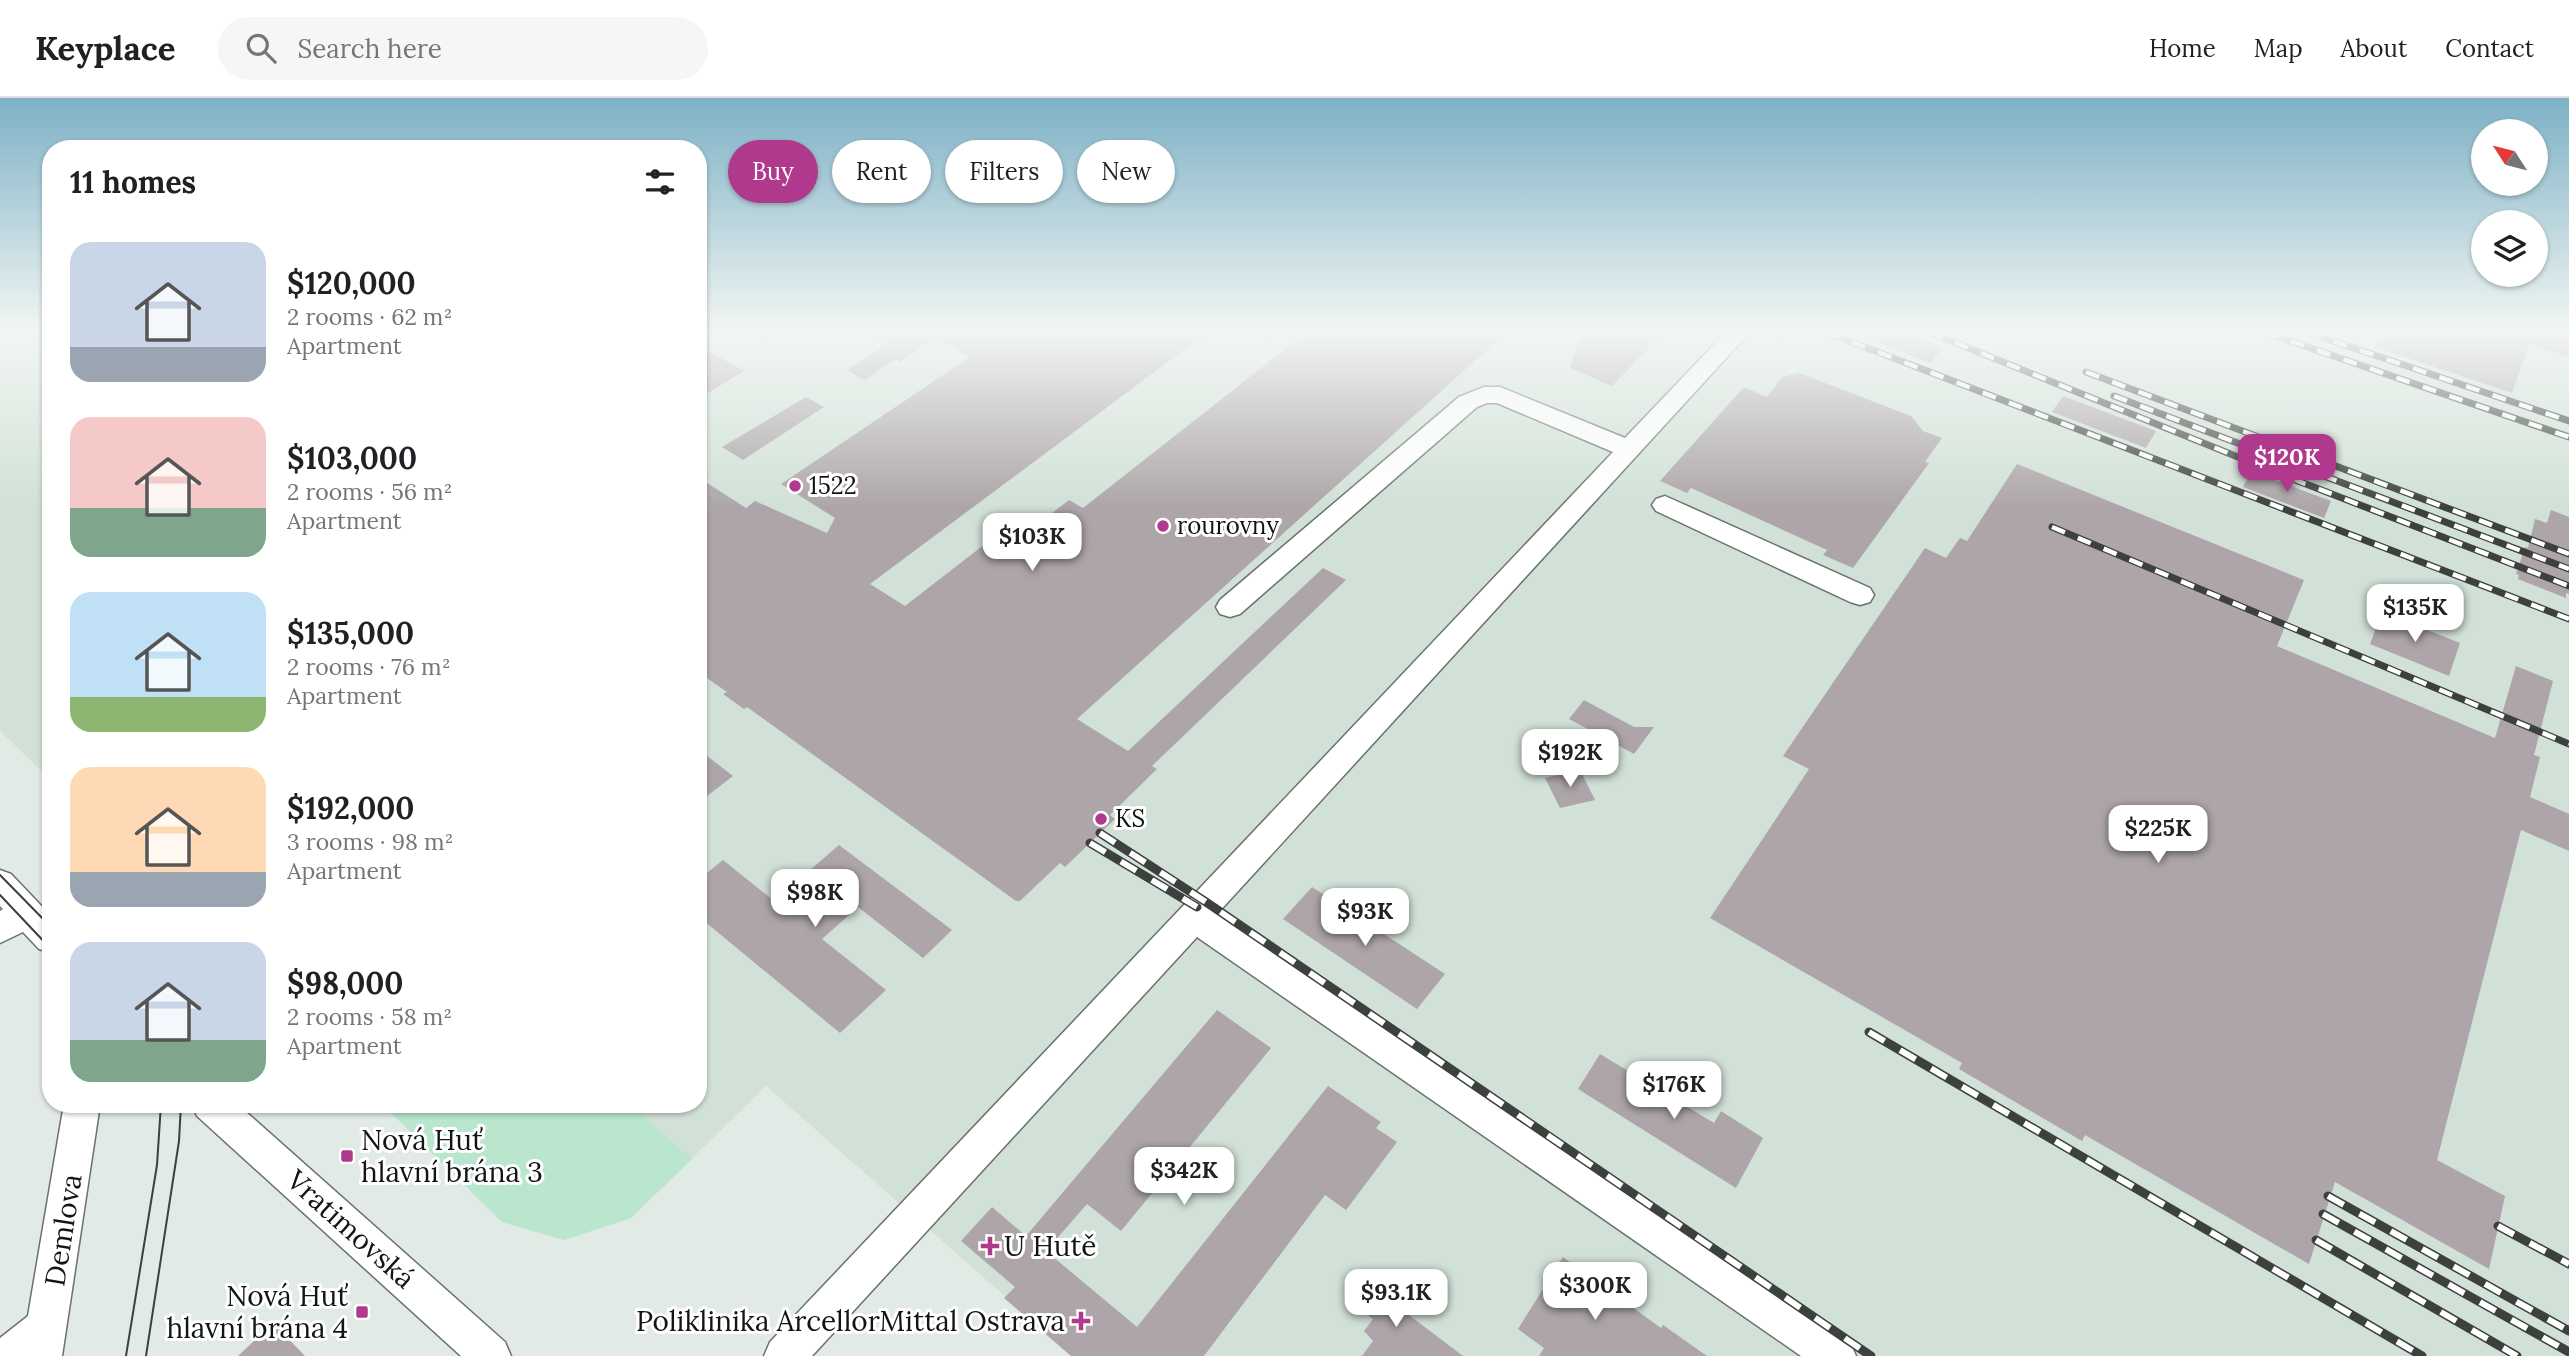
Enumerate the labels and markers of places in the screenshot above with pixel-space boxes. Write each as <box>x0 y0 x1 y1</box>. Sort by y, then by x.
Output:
pin: $120K <box>2238 434 2336 494</box>
place label: 1522 <box>809 470 857 501</box>
marker: 1522 <box>787 478 803 494</box>
place label: rourovny <box>1177 510 1279 541</box>
pin: $103K <box>983 514 1081 573</box>
marker: rourovny <box>1155 518 1171 534</box>
pin: $135K <box>2366 584 2464 644</box>
pin: $192K <box>1521 730 1619 789</box>
place label: KS <box>1115 803 1145 834</box>
pin: $225K <box>2109 806 2207 865</box>
marker: KS <box>1093 811 1109 827</box>
pin: $98K <box>774 870 856 929</box>
pin: $93K <box>1324 888 1406 948</box>
pin: $176K <box>1625 1062 1723 1121</box>
place label: Nová Huť hlavní brána 3 <box>361 1122 543 1190</box>
marker: Nová Huť hlavní brána 3 <box>339 1148 355 1164</box>
pin: $342K <box>1135 1148 1233 1207</box>
place label: U Hutě <box>1004 1228 1096 1264</box>
marker: U Hutě <box>982 1238 998 1254</box>
pin: $300K <box>1546 1262 1644 1322</box>
pin: $93.1K <box>1339 1270 1453 1329</box>
place label: Nová Huť hlavní brána 4 <box>166 1278 348 1346</box>
place label: Poliklinika ArcellorMittal Ostrava <box>636 1303 1065 1339</box>
marker: Nová Huť hlavní brána 4 <box>354 1304 370 1320</box>
marker: Poliklinika ArcellorMittal Ostrava <box>1071 1311 1091 1331</box>

